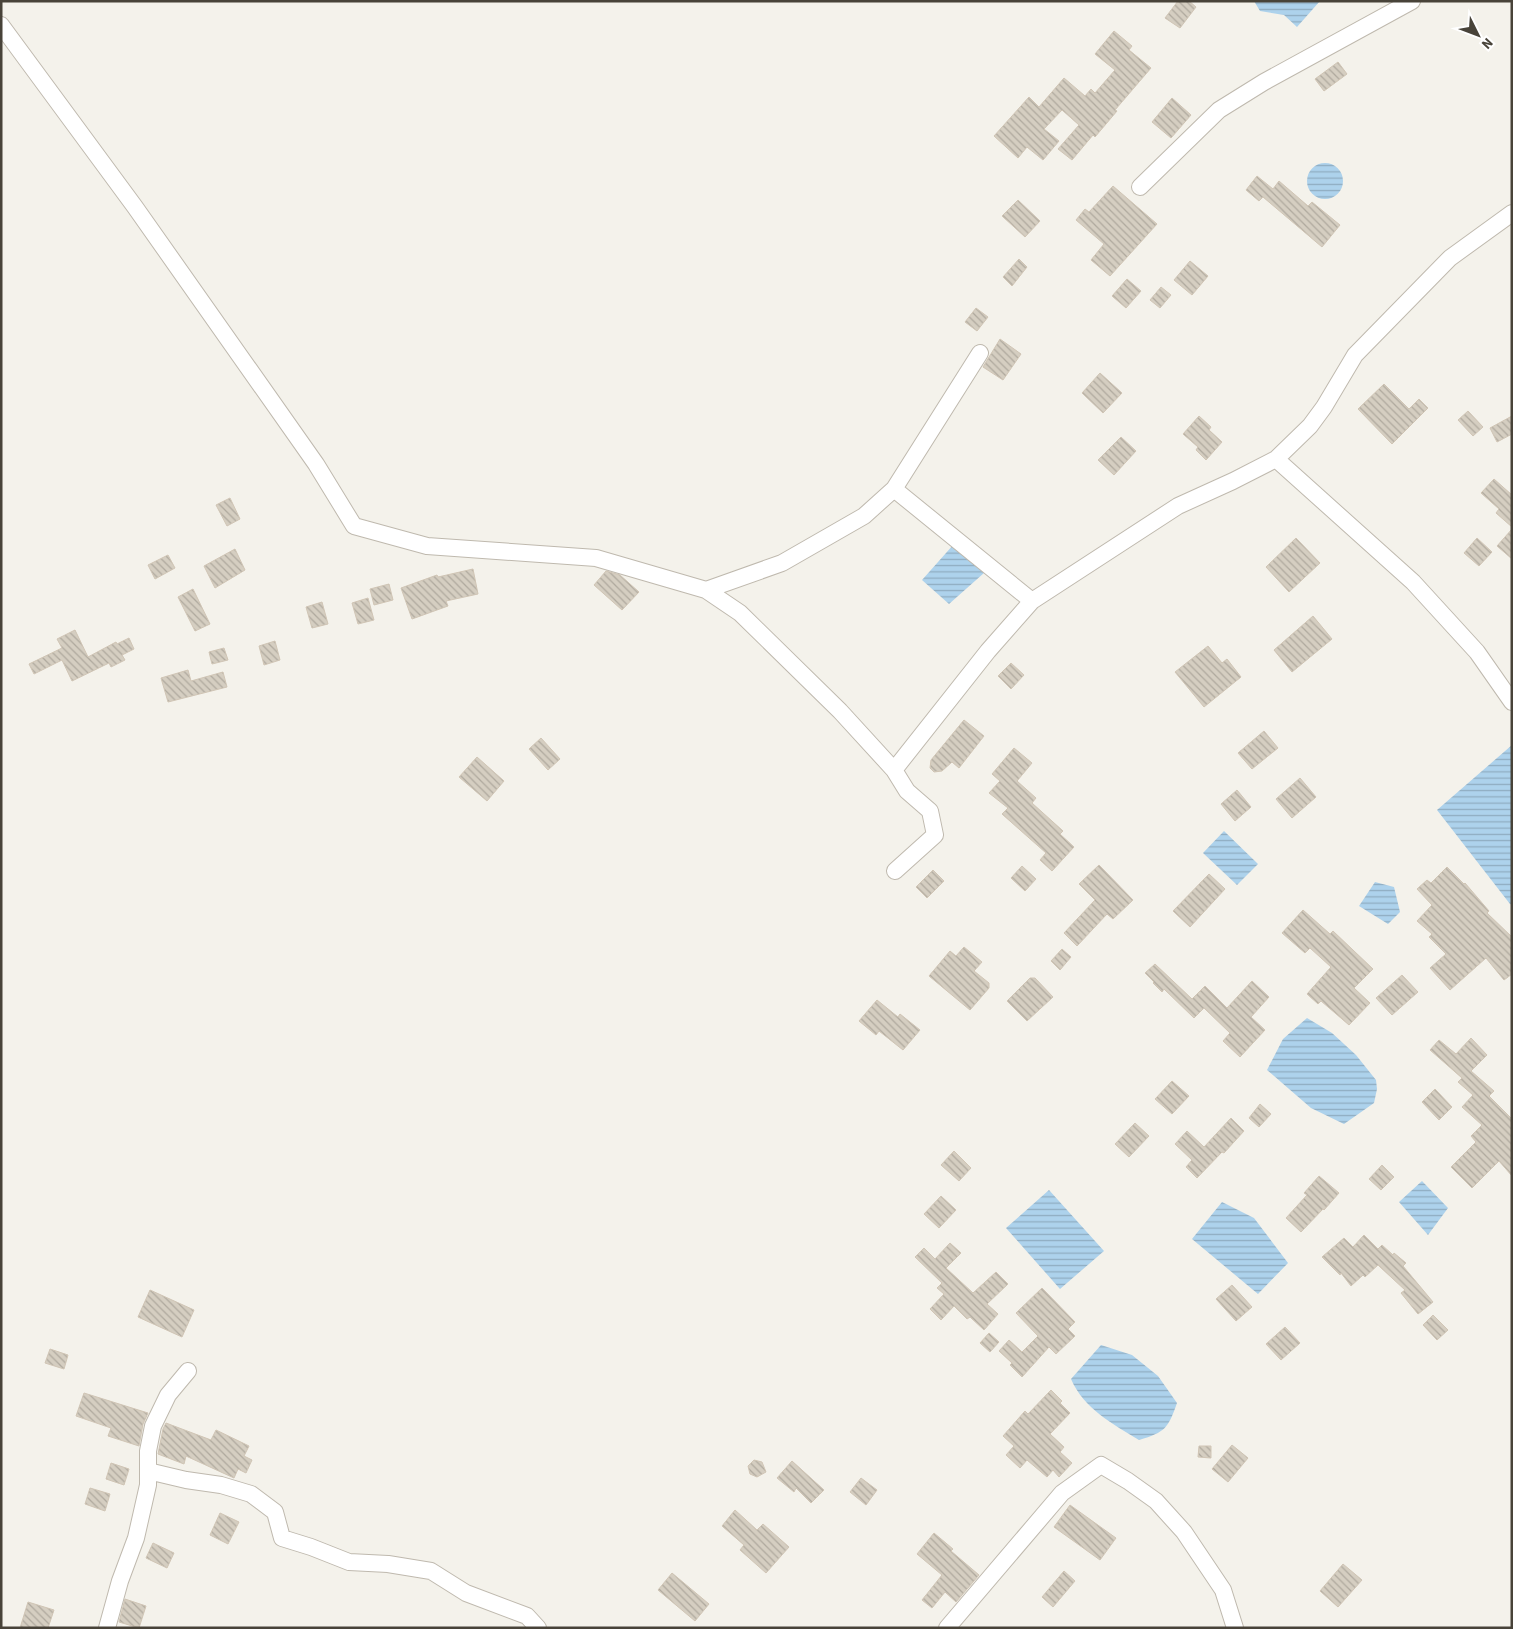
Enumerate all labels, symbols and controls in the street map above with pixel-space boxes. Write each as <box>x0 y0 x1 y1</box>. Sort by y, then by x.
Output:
north arrow <box>1453 10 1503 60</box>
text: N <box>1476 33 1497 53</box>

